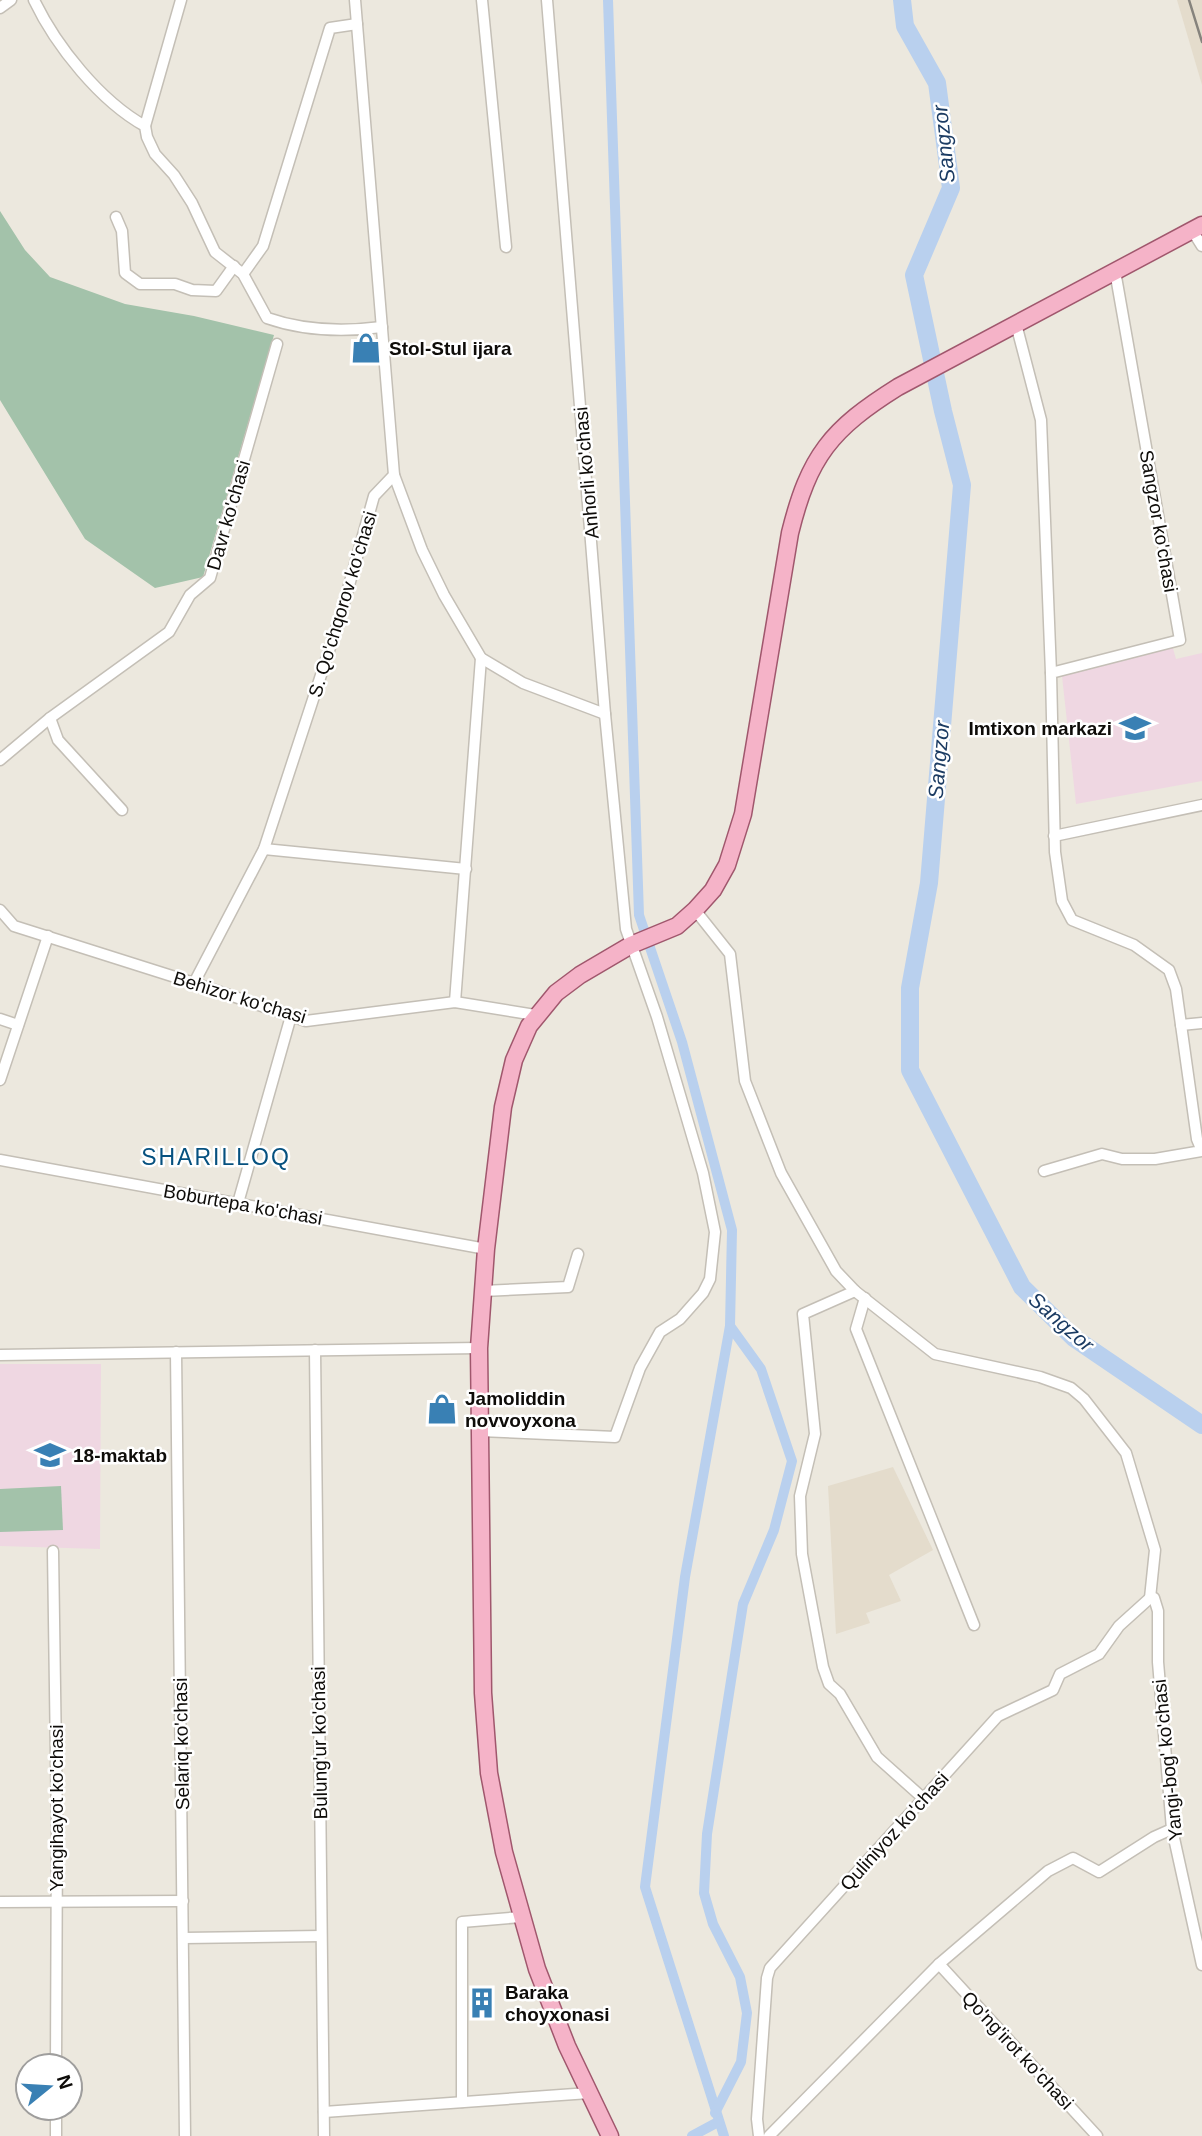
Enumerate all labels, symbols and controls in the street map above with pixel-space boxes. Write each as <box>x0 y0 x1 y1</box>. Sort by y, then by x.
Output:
water label: Sangzor <box>928 103 959 184</box>
shop icon: Stol-Stul ijara <box>349 331 383 365</box>
place label: Stol-Stul ijara <box>389 338 512 359</box>
street label: Anhorli ko'chasi <box>570 406 603 540</box>
street label: Sangzor ko'chasi <box>1136 448 1181 594</box>
street label: Davr ko'chasi <box>203 458 254 573</box>
street label: S. Qo'chqorov ko'chasi <box>304 509 381 700</box>
school or university icon: Imtixon markazi <box>1118 711 1152 745</box>
place label: Imtixon markazi <box>968 718 1112 739</box>
water label: Sangzor <box>924 719 953 800</box>
street label: Behizor ko'chasi <box>171 967 309 1028</box>
district label: SHARILLOQ <box>141 1144 291 1170</box>
street label: Boburtepa ko'chasi <box>162 1180 324 1229</box>
water label: Sangzor <box>1024 1287 1099 1357</box>
place label: Jamoliddin novvoyxona <box>465 1388 576 1431</box>
shop icon: Jamoliddin novvoyxona <box>425 1392 459 1426</box>
school or university icon: 18-maktab <box>33 1438 67 1472</box>
place label: 18-maktab <box>73 1445 167 1466</box>
street label: Bulung'ur ko'chasi <box>308 1666 331 1820</box>
street label: Selariq ko'chasi <box>170 1678 193 1810</box>
street label: Yangi-bog' ko'chasi <box>1149 1678 1186 1842</box>
street label: Yangihayot ko'chasi <box>46 1725 67 1892</box>
street label: Quliniyoz ko'chasi <box>836 1768 953 1895</box>
place label: Baraka choyxonasi <box>505 1982 610 2025</box>
building icon: Baraka choyxonasi <box>465 1986 499 2020</box>
street label: Qo'ng'irot ko'chasi <box>958 1987 1078 2114</box>
north arrow <box>14 2052 84 2122</box>
text: N <box>53 2072 77 2092</box>

